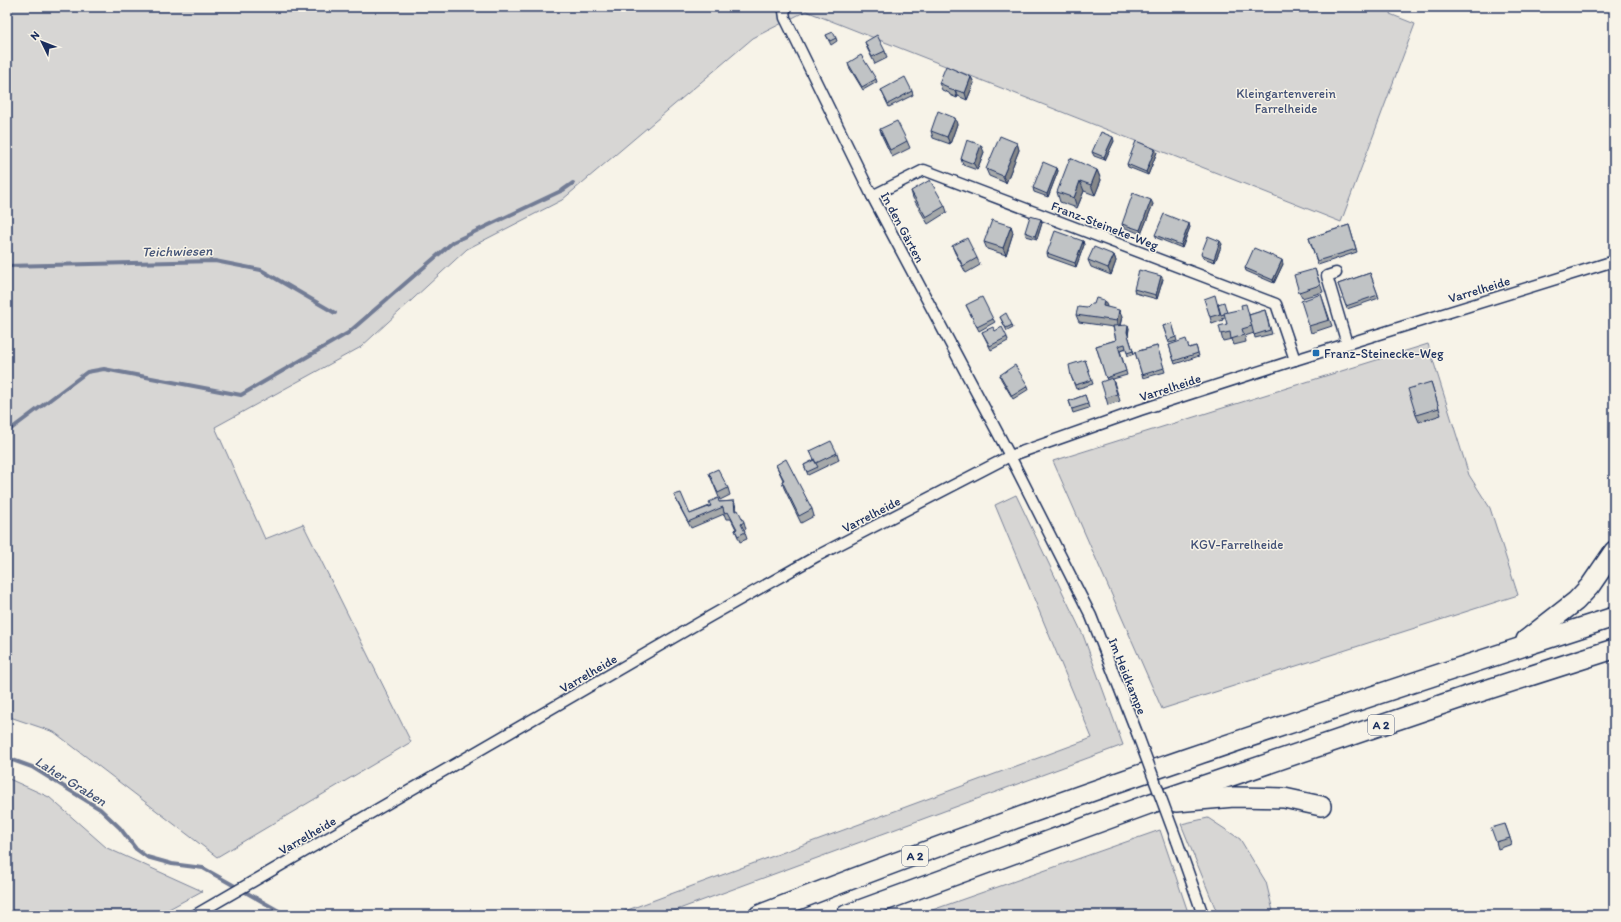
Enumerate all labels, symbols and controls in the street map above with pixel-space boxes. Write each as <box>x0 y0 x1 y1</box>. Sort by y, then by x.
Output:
north arrow <box>22 22 62 62</box>
text: N <box>28 28 42 43</box>
park label: Kleingartenverein Farrelheide <box>1236 86 1336 116</box>
street label: In den Gärten <box>878 189 928 266</box>
street label: Franz-Steineke-Weg <box>1049 198 1161 253</box>
water label: Teichwiesen <box>142 242 213 261</box>
street label: Varrelheide <box>1447 273 1512 306</box>
place label: Franz-Steinecke-Weg <box>1324 346 1444 361</box>
marker: Franz-Steinecke-Weg <box>1311 348 1321 358</box>
street label: Varrelheide <box>1138 371 1203 404</box>
street label: Varrelheide <box>840 493 903 536</box>
park label: KGV-Farrelheide <box>1191 537 1283 552</box>
street label: Im Heidkampe <box>1105 636 1150 717</box>
street label: Varrelheide <box>557 651 620 696</box>
road number: A 2 <box>1368 715 1394 735</box>
water label: Laher Graben <box>32 753 110 810</box>
street label: Varrelheide <box>276 813 339 858</box>
road number: A 2 <box>902 846 928 866</box>

